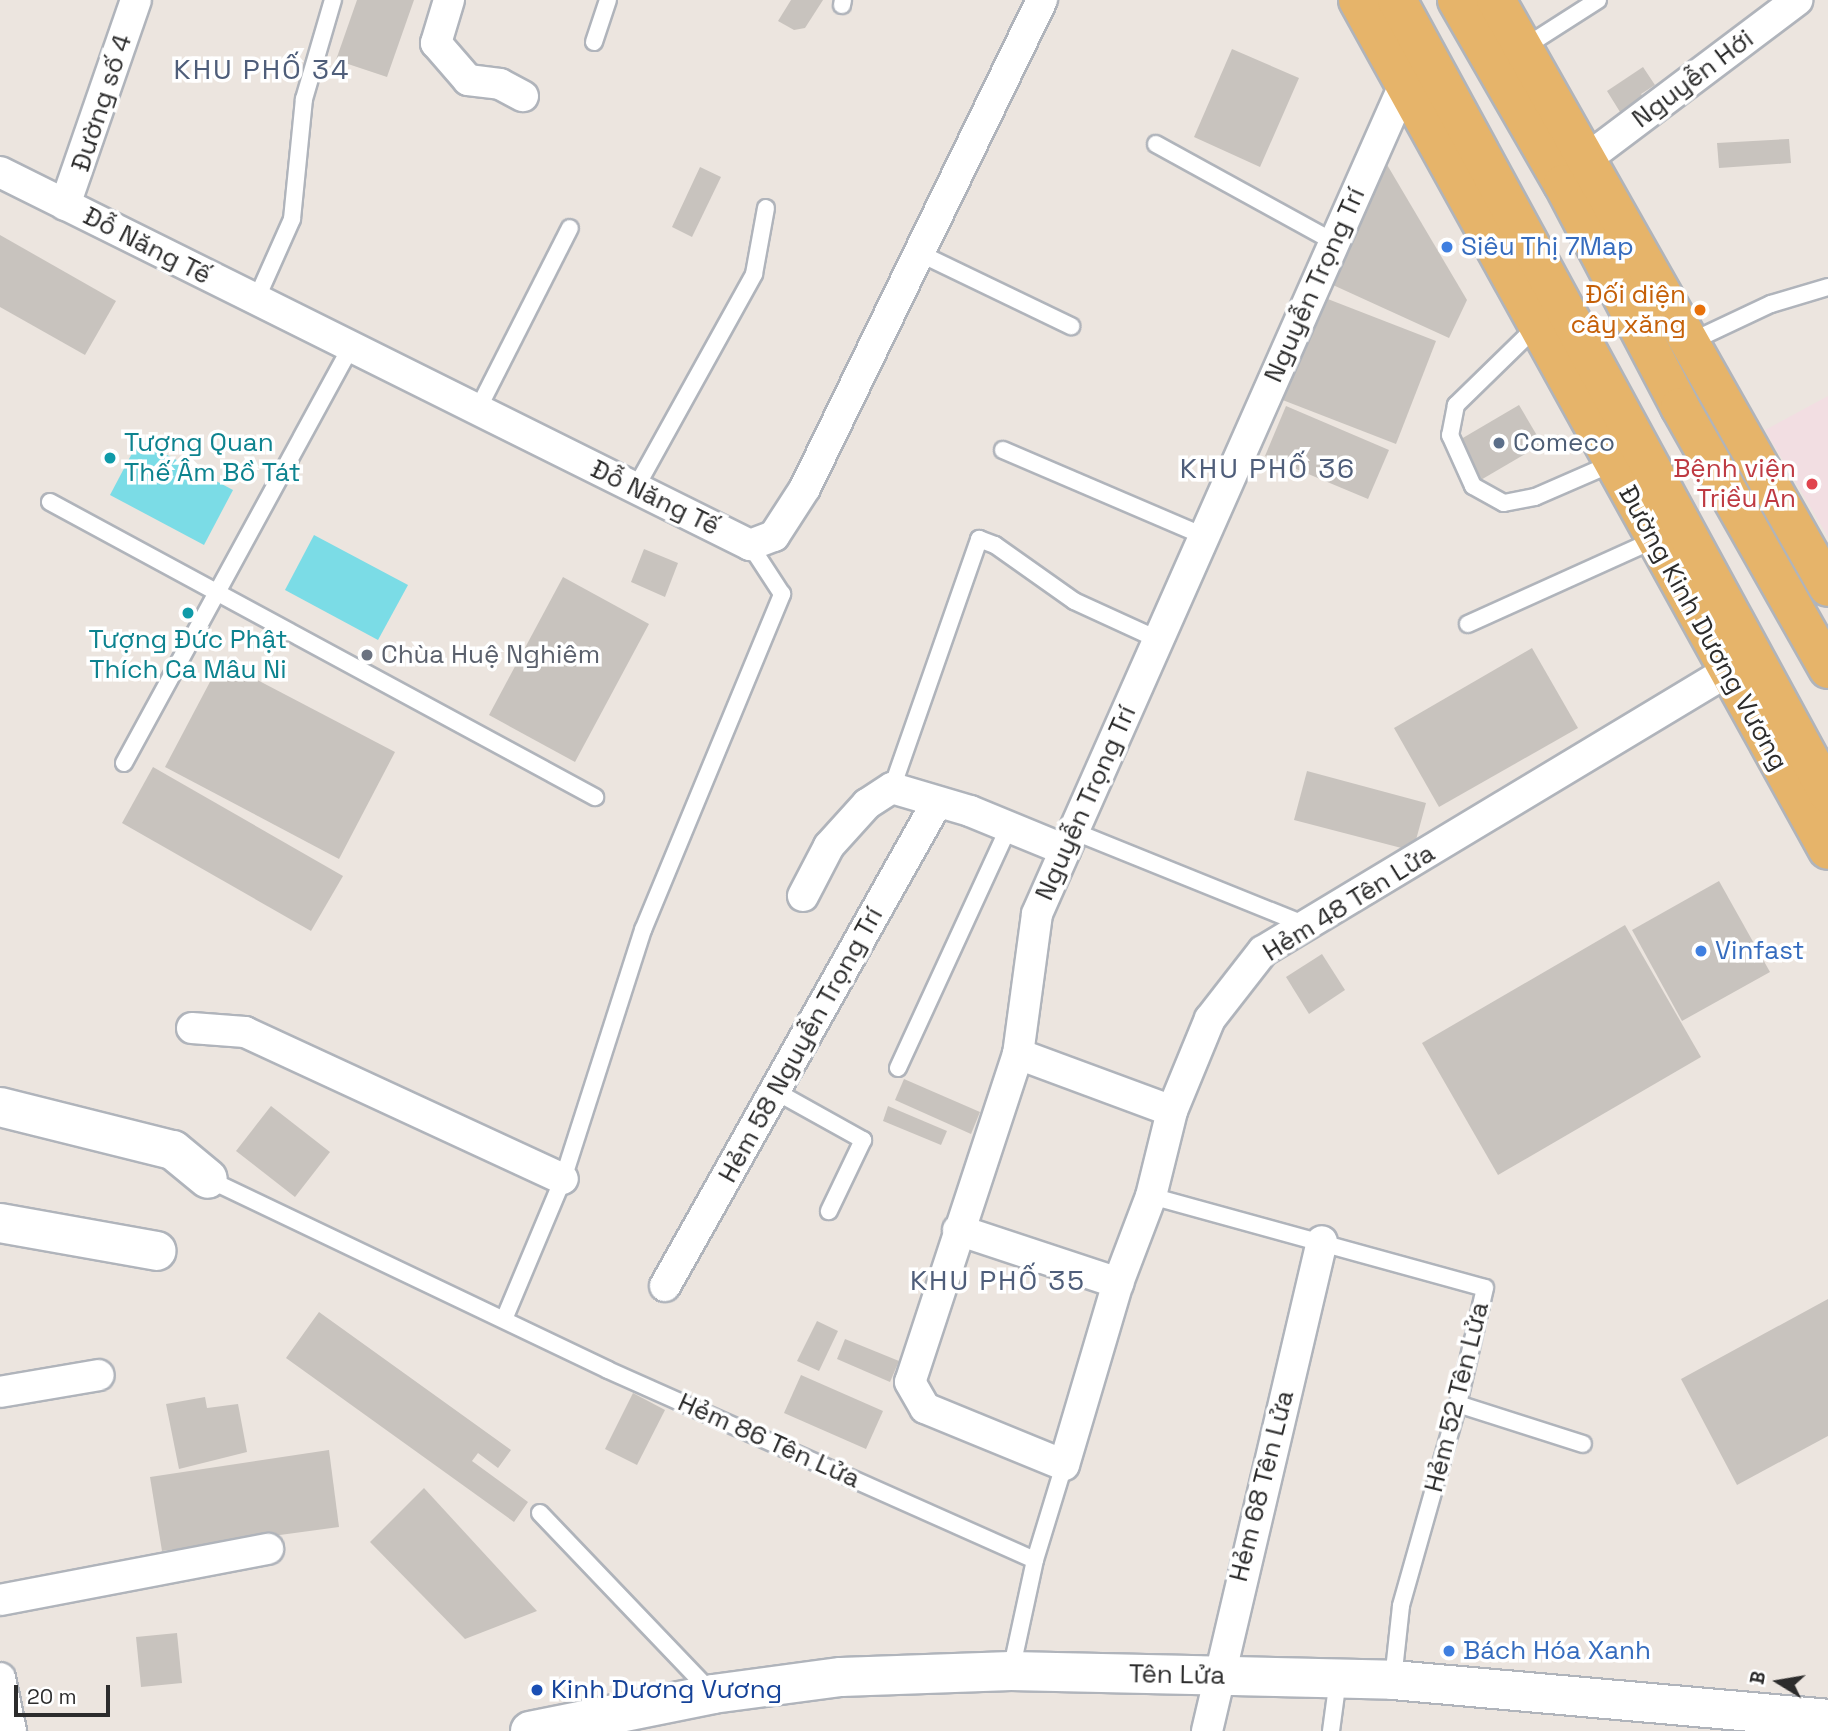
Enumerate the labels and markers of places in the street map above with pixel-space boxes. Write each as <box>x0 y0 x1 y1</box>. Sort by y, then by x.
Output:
place label: Siêu Thị 7Map <box>1461 231 1634 263</box>
marker: Siêu Thị 7Map <box>1439 239 1455 255</box>
place label: Đối diện cây xăng <box>1571 279 1686 340</box>
marker: Đối diện cây xăng <box>1692 302 1708 318</box>
place label: Tượng Quan Thế Âm Bồ Tát <box>124 427 302 488</box>
place label: Comeco <box>1513 427 1615 459</box>
marker: Comeco <box>1491 435 1507 451</box>
marker: Tượng Quan Thế Âm Bồ Tát <box>102 450 118 466</box>
place label: Bệnh viện Triều An <box>1673 453 1796 514</box>
marker: Bệnh viện Triều An <box>1802 474 1822 494</box>
marker: Tượng Đức Phật Thích Ca Mâu Ni <box>180 605 196 621</box>
place label: Tượng Đức Phật Thích Ca Mâu Ni <box>88 624 288 686</box>
place label: Chùa Huệ Nghiêm <box>381 639 600 671</box>
marker: Chùa Huệ Nghiêm <box>359 647 375 663</box>
place label: Vinfast <box>1715 935 1804 967</box>
marker: Vinfast <box>1693 943 1709 959</box>
place label: Bách Hóa Xanh <box>1463 1635 1651 1667</box>
marker: Bách Hóa Xanh <box>1441 1643 1457 1659</box>
place label: Kinh Dương Vương <box>551 1674 783 1706</box>
marker: Kinh Dương Vương <box>529 1682 545 1698</box>

